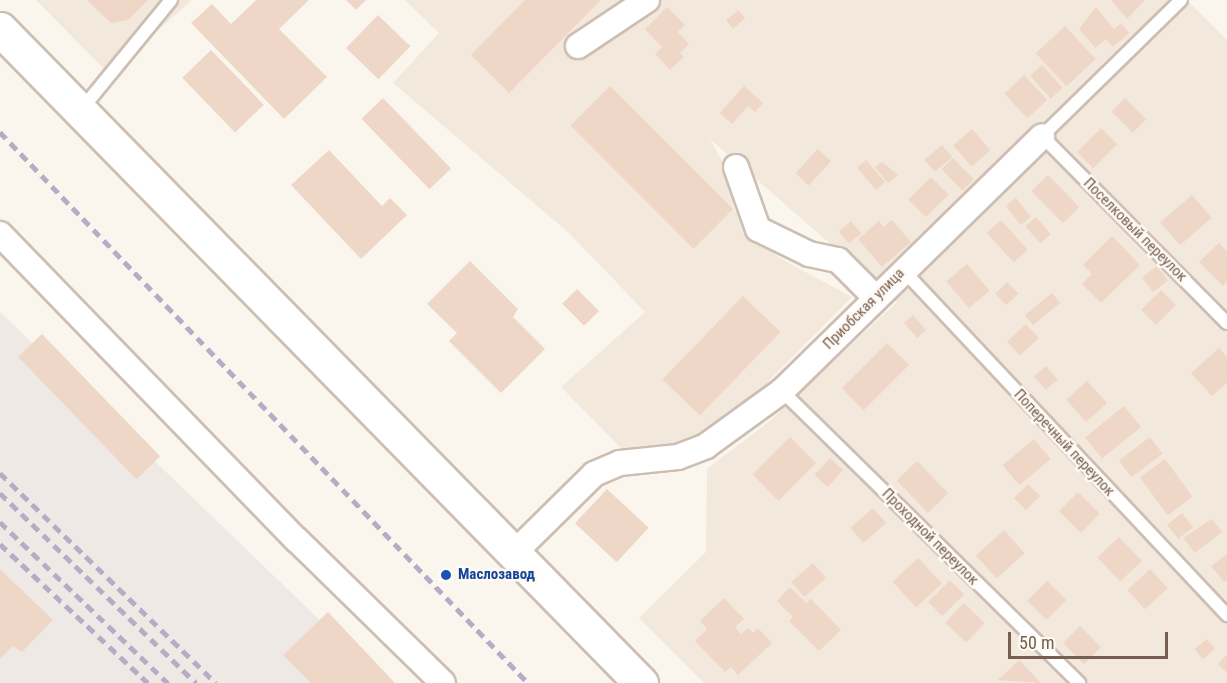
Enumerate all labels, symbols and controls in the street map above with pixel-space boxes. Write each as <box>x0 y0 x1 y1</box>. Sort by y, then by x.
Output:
street label: Поселковый переулок <box>1079 174 1191 286</box>
street label: Приобская улица <box>820 265 908 353</box>
street label: Поперечный переулок <box>1010 386 1118 500</box>
street label: Проходной переулок <box>878 485 982 589</box>
place label: Маслозавод <box>458 566 535 584</box>
marker: Маслозавод <box>439 568 453 582</box>
scale bar <box>1011 620 1172 658</box>
text: 50 m <box>1019 632 1054 653</box>

